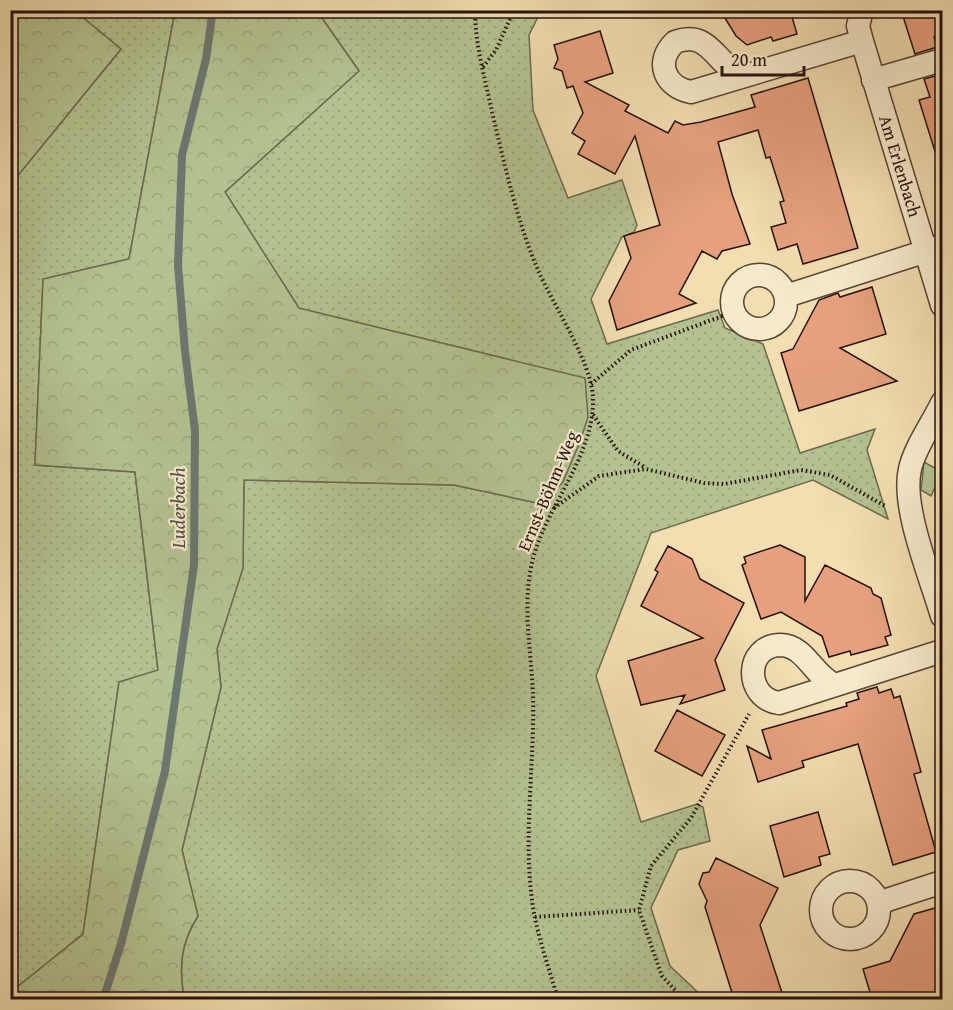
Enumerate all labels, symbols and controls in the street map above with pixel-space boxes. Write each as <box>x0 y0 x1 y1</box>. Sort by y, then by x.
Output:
scale bar <box>722 39 804 77</box>
text: 20 m <box>731 46 767 73</box>
street label: Am Erlenbach <box>872 112 929 220</box>
street label: Ernst-Böhm-Weg <box>510 426 585 555</box>
water label: Luderbach <box>163 467 192 550</box>

